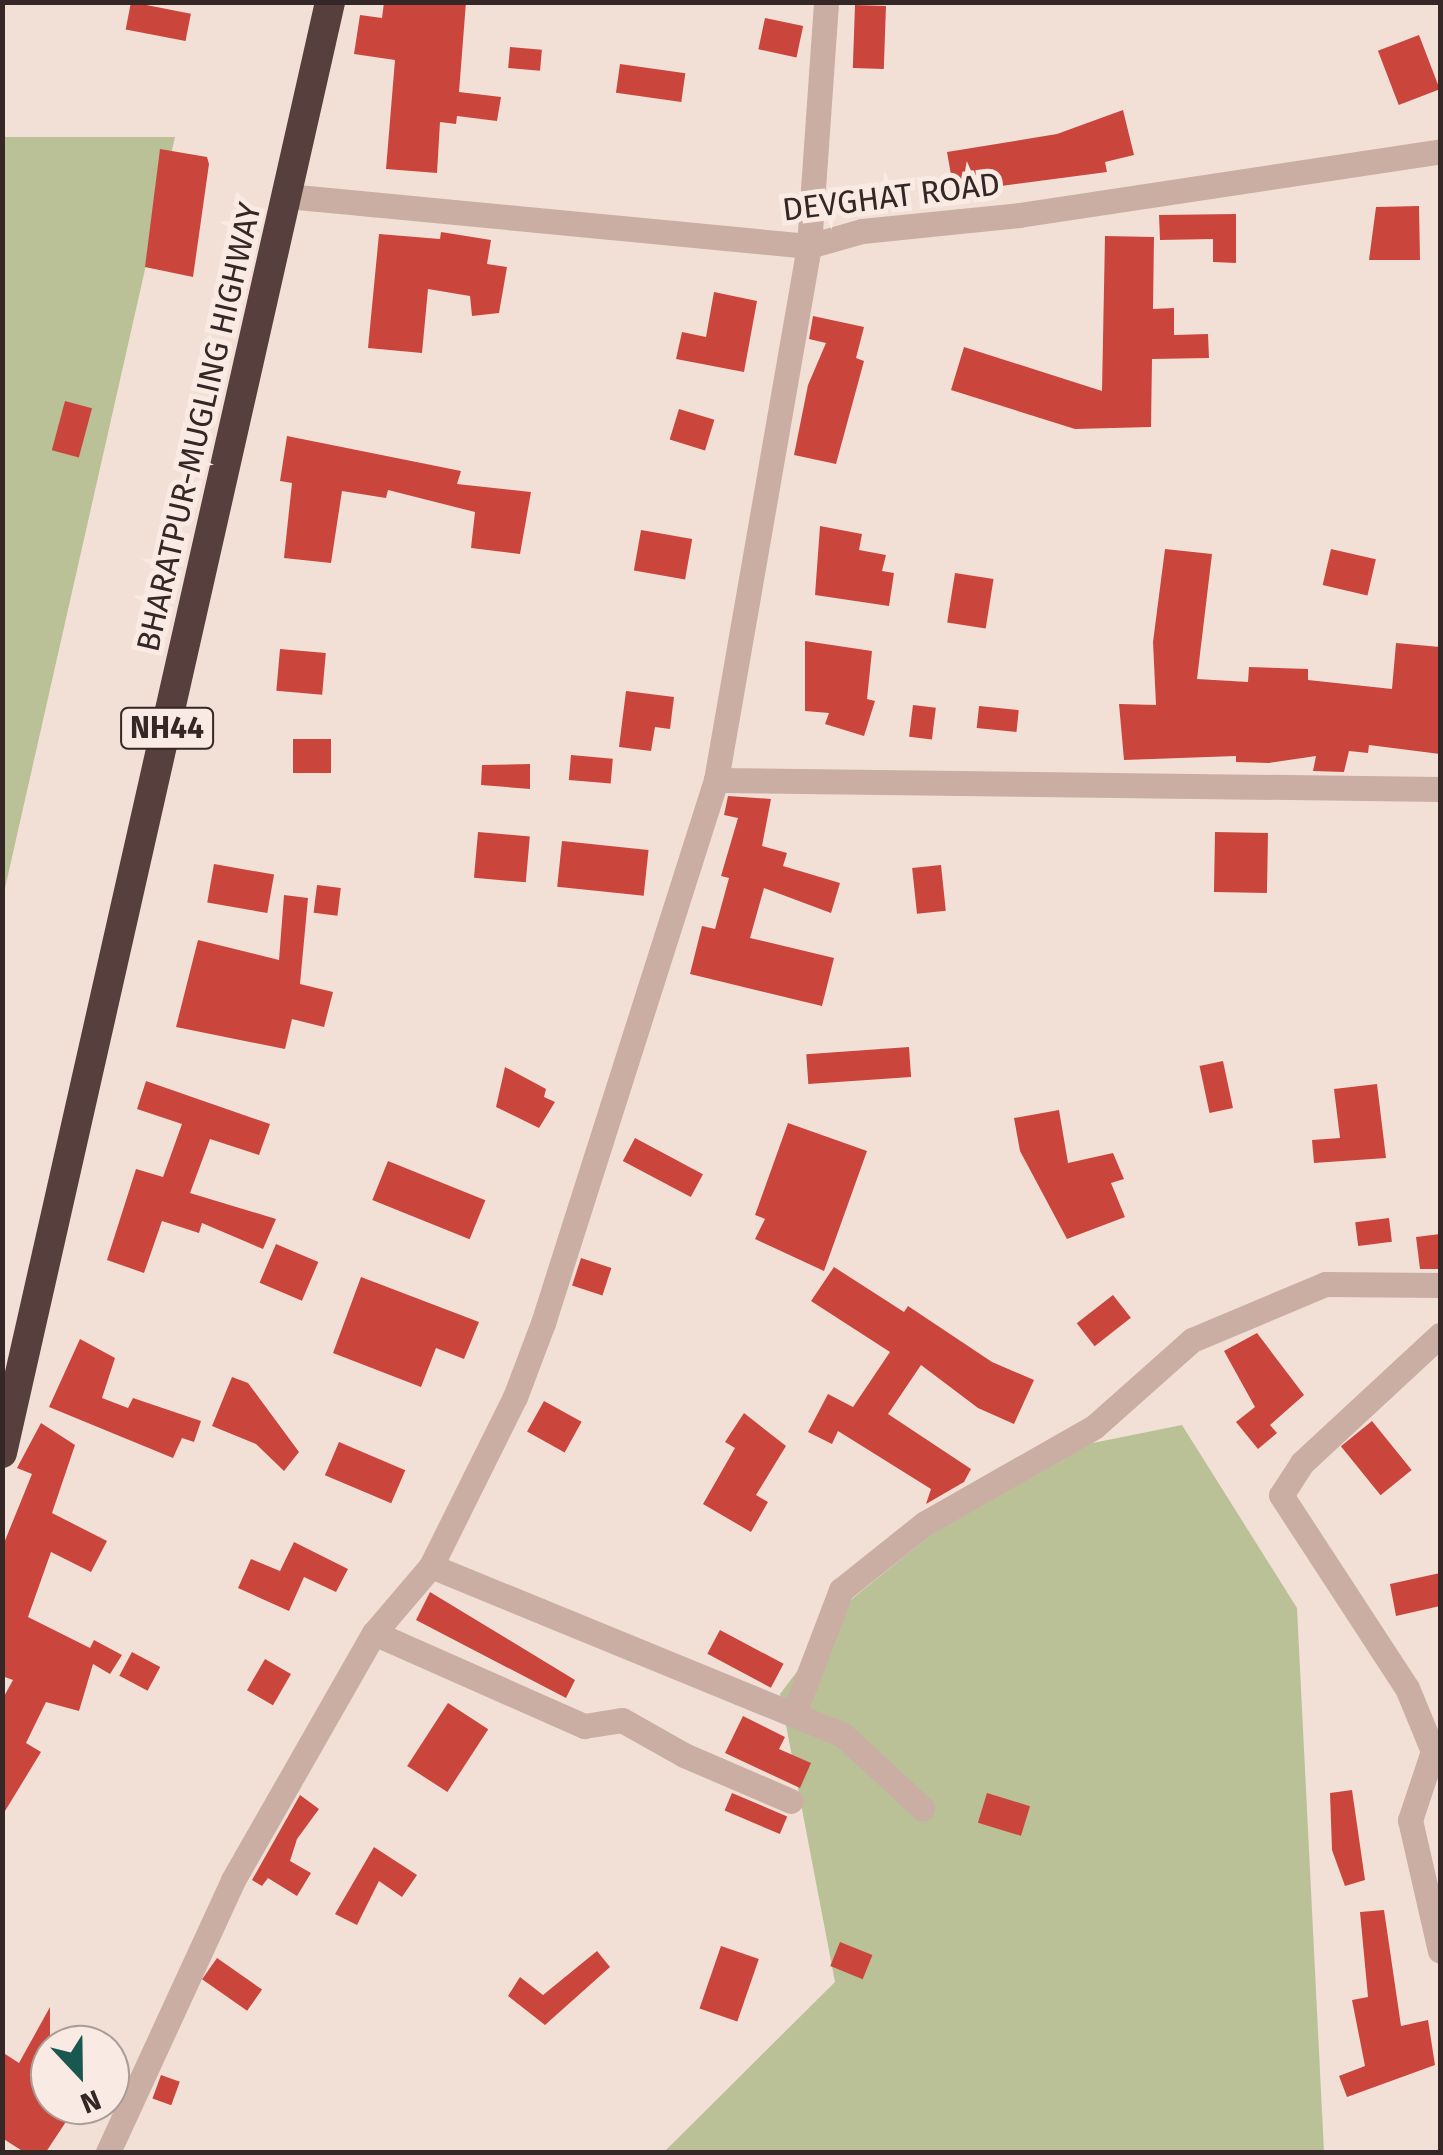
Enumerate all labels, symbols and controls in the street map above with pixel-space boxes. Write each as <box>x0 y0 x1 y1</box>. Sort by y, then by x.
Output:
street label: DEVGHAT ROAD <box>780 165 1002 229</box>
street label: BHARATPUR-MUGLING HIGHWAY <box>129 199 269 655</box>
road number: NH44 <box>120 703 214 753</box>
north arrow <box>30 2025 130 2125</box>
text: N <box>76 2083 105 2120</box>

